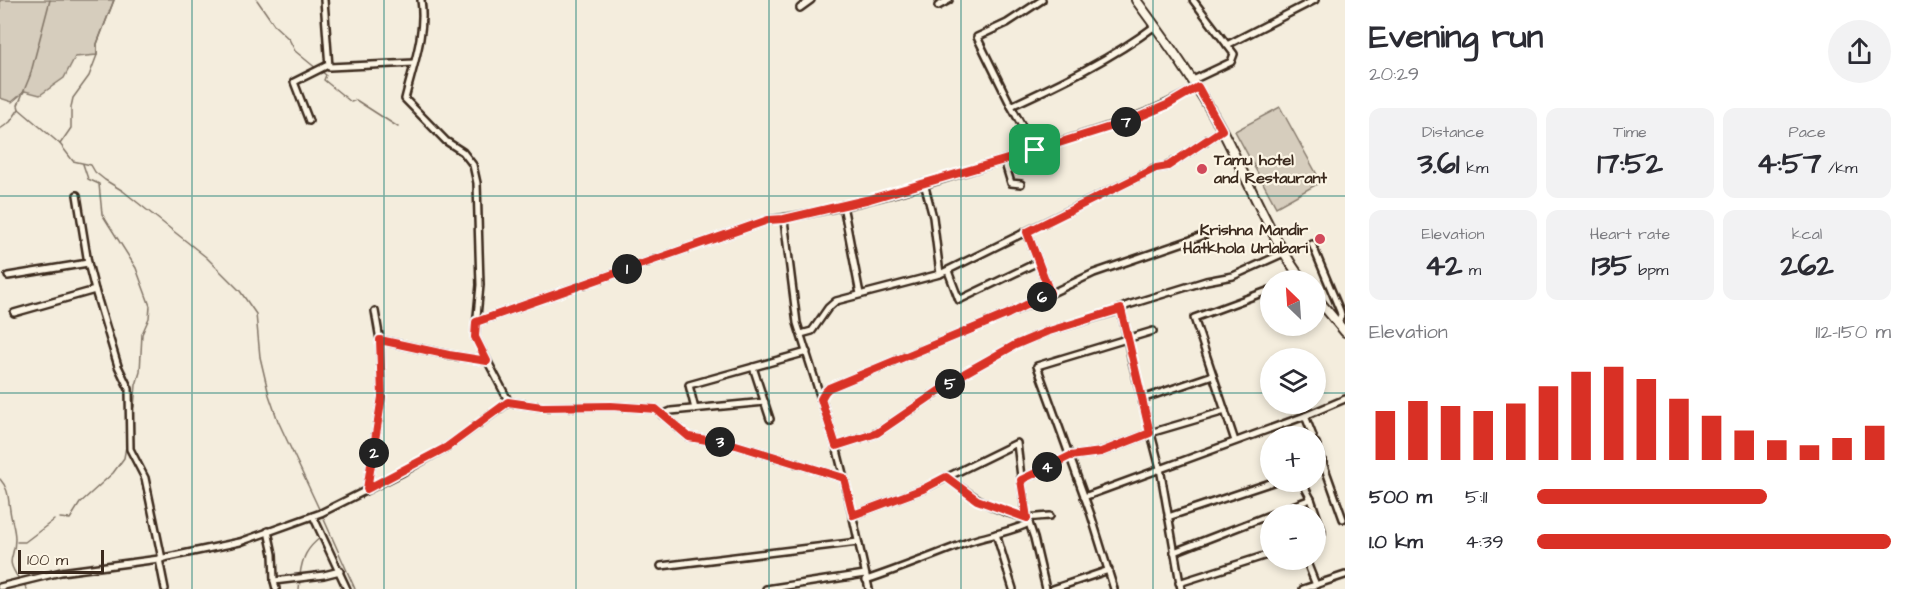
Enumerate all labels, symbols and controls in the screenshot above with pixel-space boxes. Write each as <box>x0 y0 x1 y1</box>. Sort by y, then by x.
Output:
text: Evening run <box>1369 14 1543 60</box>
button: share <box>1828 20 1891 83</box>
text: 20:29 <box>1369 60 1419 88</box>
pin: 7 <box>1111 107 1141 137</box>
text: 7 <box>1121 111 1131 133</box>
text: Distance <box>1422 121 1484 143</box>
text: Time <box>1613 121 1647 143</box>
text: Pace <box>1788 121 1826 143</box>
pin <box>1009 124 1060 175</box>
icon: arrive <box>1018 133 1051 166</box>
text: 3.61 <box>1418 143 1460 185</box>
text: 17:52 <box>1597 143 1663 185</box>
text: 4:57 <box>1756 143 1822 185</box>
place label: Tamu hotel and Restaurant <box>1213 149 1328 189</box>
text: km <box>1460 157 1488 179</box>
text: /km <box>1822 157 1858 179</box>
marker: Tamu hotel and Restaurant <box>1195 162 1209 176</box>
place label: Krishna Mandir Hatkhola Urlabari <box>1183 219 1309 259</box>
text: Elevation <box>1422 223 1484 245</box>
text: Heart rate <box>1590 223 1670 245</box>
text: kcal <box>1792 223 1822 245</box>
marker: Krishna Mandir Hatkhola Urlabari <box>1313 232 1327 246</box>
text: 42 <box>1425 245 1462 287</box>
text: 135 <box>1591 245 1632 287</box>
text: 262 <box>1780 245 1834 287</box>
pin: 1 <box>612 254 642 284</box>
text: 1 <box>626 258 628 280</box>
text: m <box>1462 259 1481 281</box>
text: bpm <box>1632 259 1669 281</box>
north arrow <box>1260 270 1326 336</box>
map controls <box>1260 270 1326 570</box>
pin: 6 <box>1027 282 1057 312</box>
text: 6 <box>1037 286 1047 308</box>
text: Elevation <box>1369 318 1448 346</box>
text: 112–150 m <box>1815 318 1891 346</box>
button: layers <box>1260 348 1326 414</box>
pin: 5 <box>935 369 965 399</box>
text: 5 <box>944 373 956 395</box>
button: + <box>1260 426 1326 492</box>
pin: 3 <box>705 427 735 457</box>
text: 3 <box>716 431 724 453</box>
pin: 2 <box>359 438 389 468</box>
text: 2 <box>369 442 379 464</box>
pin: 4 <box>1032 452 1062 482</box>
text: 4 <box>1042 456 1052 478</box>
text: 500 m <box>1369 483 1432 511</box>
text: 5:11 <box>1465 483 1488 511</box>
button: − <box>1260 504 1326 570</box>
text: 1.0 km <box>1369 528 1423 556</box>
text: 4:39 <box>1465 528 1504 556</box>
scale bar <box>18 547 104 574</box>
text: 100 m <box>27 549 68 571</box>

